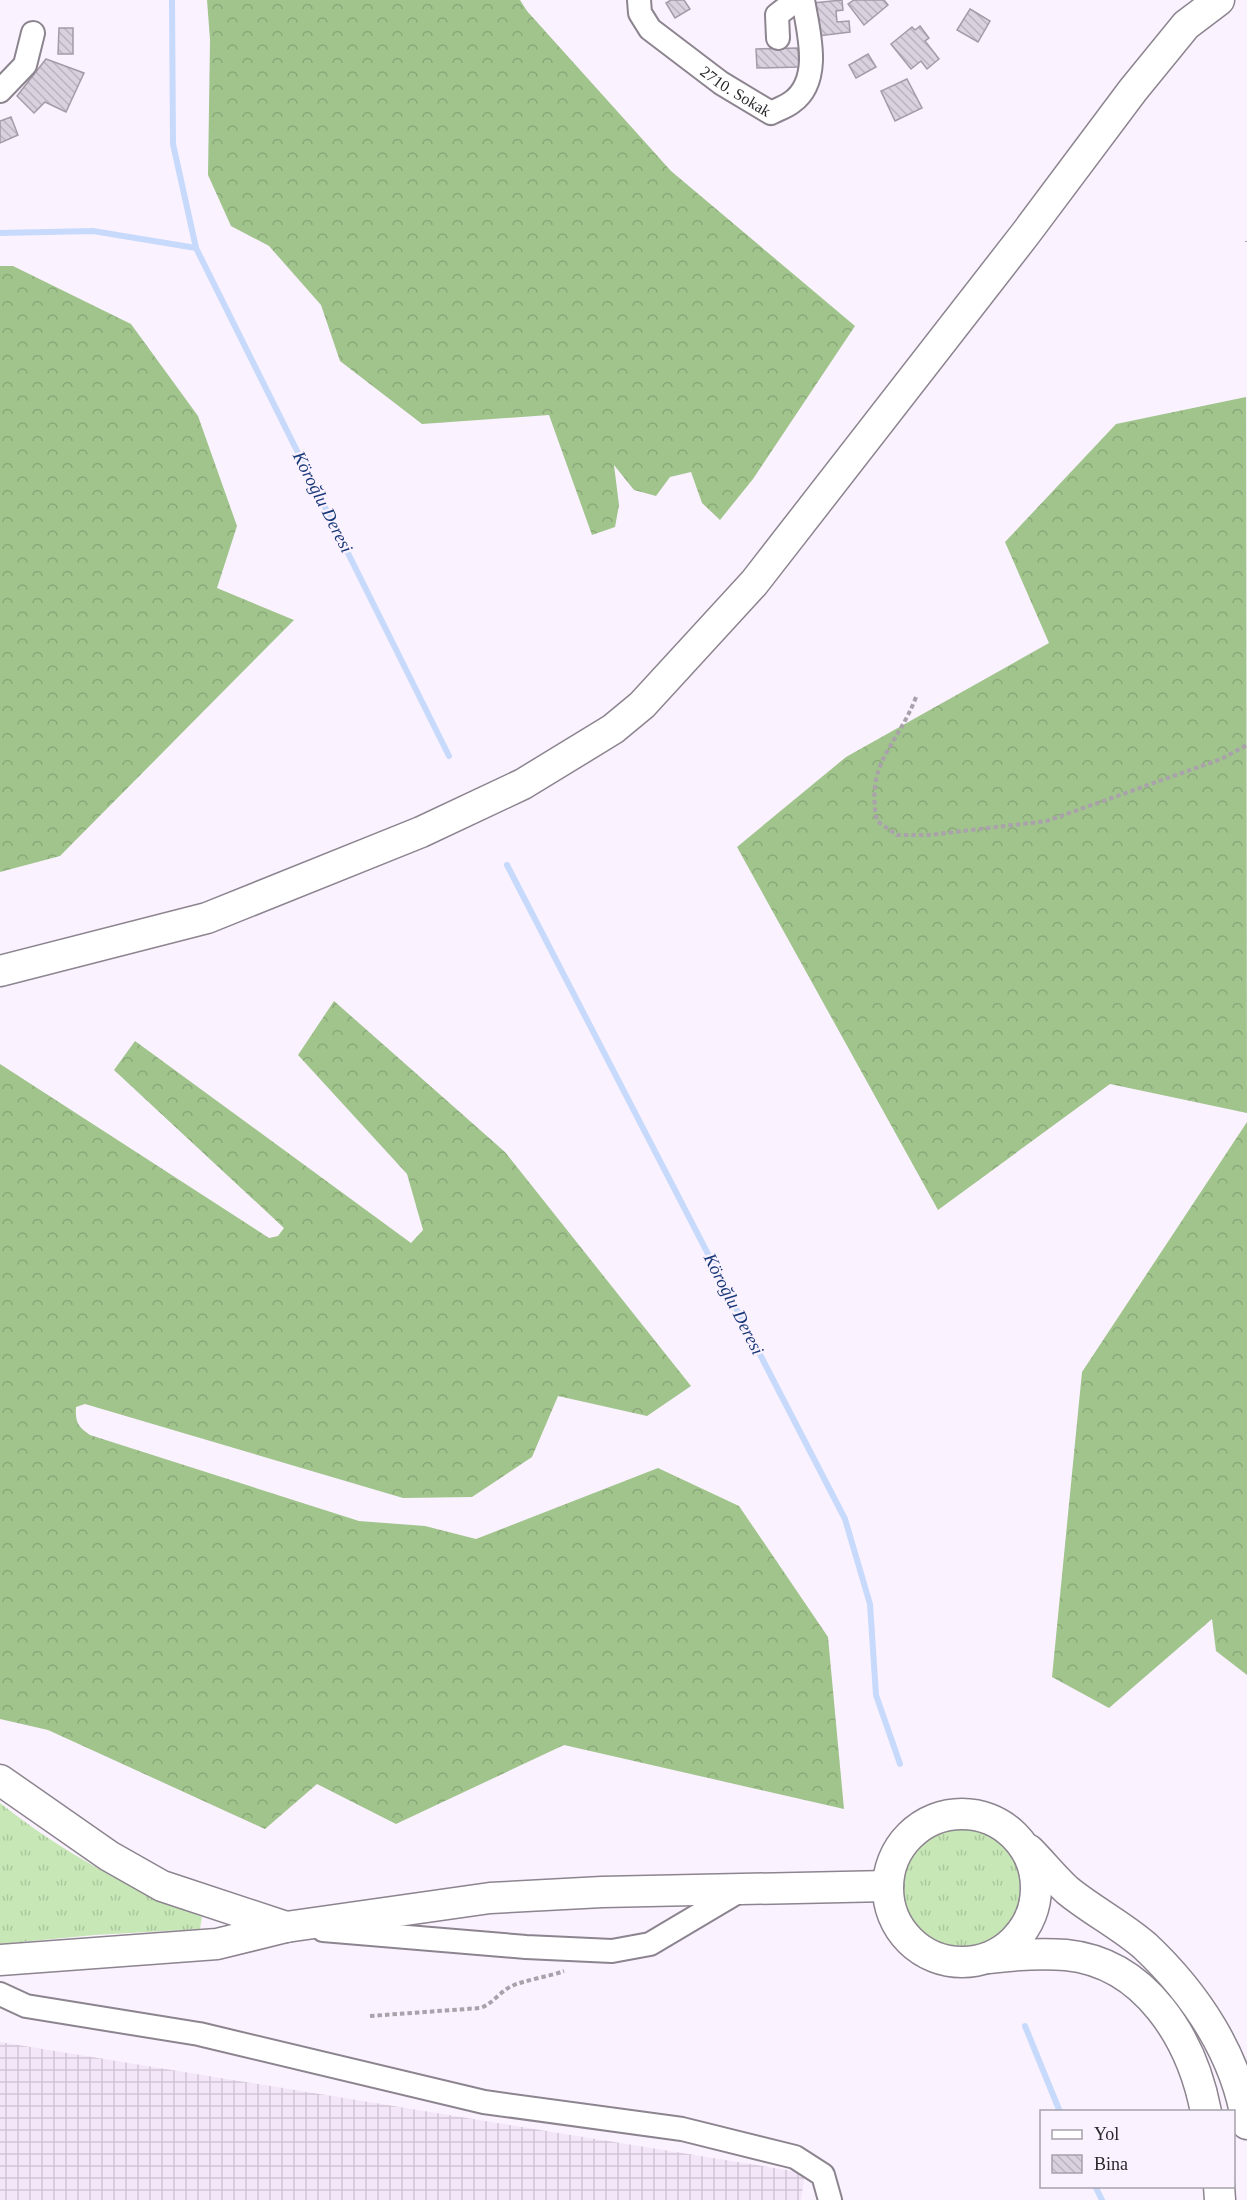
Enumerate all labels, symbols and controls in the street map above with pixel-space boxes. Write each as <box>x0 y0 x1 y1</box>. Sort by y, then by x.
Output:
street label: 2710. Sokak <box>697 62 774 120</box>
water label: Köroğlu Deresi <box>288 447 357 556</box>
water label: Köroğlu Deresi <box>699 1249 768 1358</box>
legend <box>1040 2110 1235 2188</box>
text: Yol <box>1094 2124 1119 2144</box>
text: Bina <box>1094 2154 1128 2174</box>

